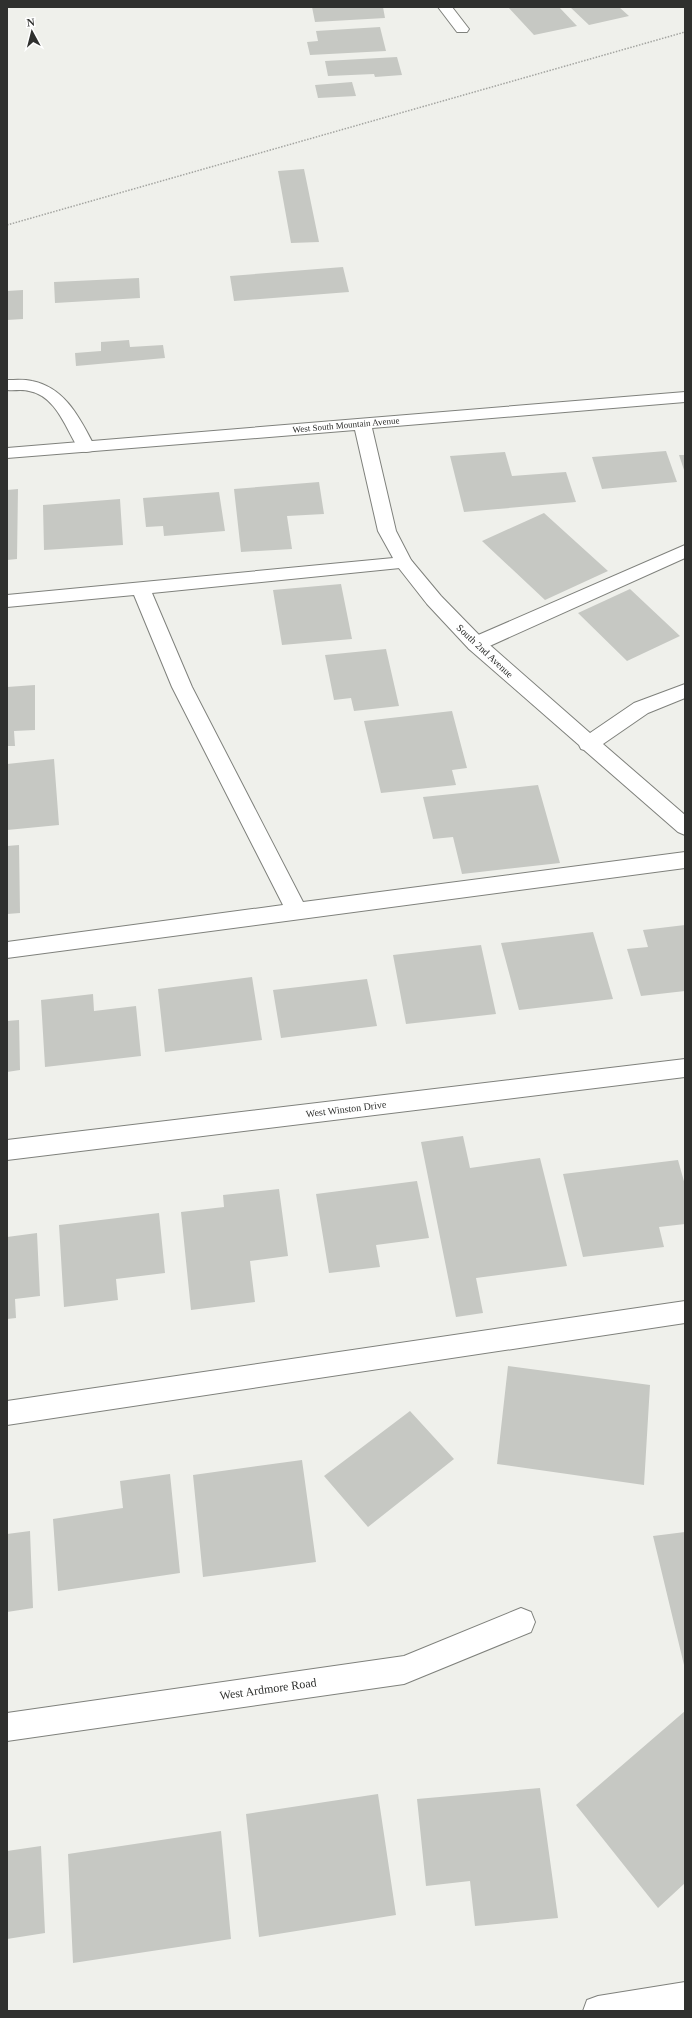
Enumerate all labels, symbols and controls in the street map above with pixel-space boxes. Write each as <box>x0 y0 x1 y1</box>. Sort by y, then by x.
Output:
north arrow <box>12 12 52 52</box>
text: N <box>26 16 36 29</box>
street label: West South Mountain Avenue <box>292 415 400 435</box>
street label: South 2nd Avenue <box>454 622 516 680</box>
street label: West Winston Drive <box>305 1099 387 1119</box>
street label: West Ardmore Road <box>219 1675 317 1703</box>

